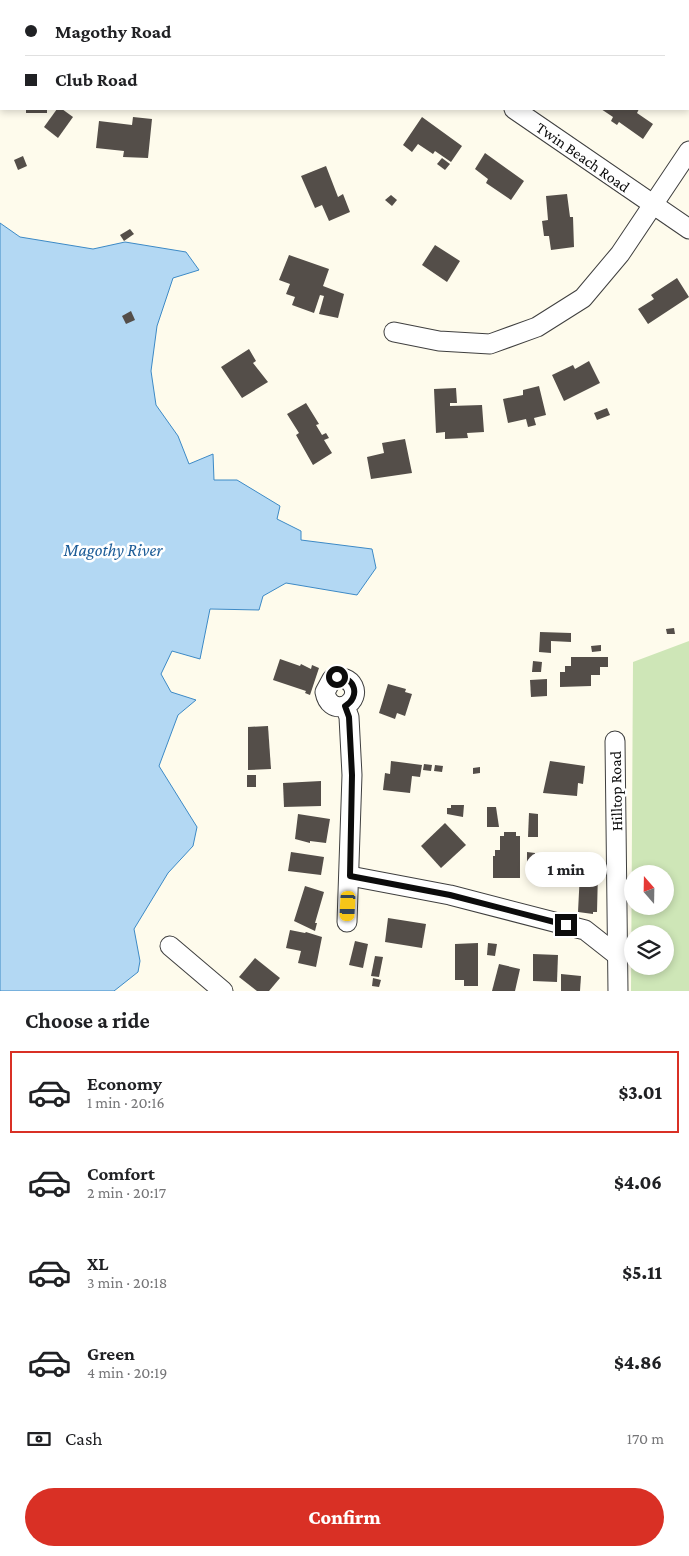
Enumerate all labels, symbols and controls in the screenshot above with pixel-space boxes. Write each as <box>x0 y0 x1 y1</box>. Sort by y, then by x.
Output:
text: Magothy Road <box>55 21 172 42</box>
text: Club Road <box>55 69 138 90</box>
street label: Twin Beach Road <box>533 118 633 196</box>
water label: Magothy River <box>62 540 163 560</box>
route start <box>326 666 348 688</box>
street label: Hilltop Road <box>607 750 626 831</box>
callout: 1 min <box>525 852 607 888</box>
text: 1 min <box>547 861 585 878</box>
north arrow <box>624 865 674 915</box>
map controls <box>624 865 674 975</box>
car <box>339 891 356 921</box>
route end <box>555 914 577 936</box>
button: layers <box>624 925 674 975</box>
text: Choose a ride <box>25 1008 150 1033</box>
icon: car <box>27 1070 72 1115</box>
text: Economy <box>87 1073 162 1094</box>
text: $3.01 <box>618 1082 662 1103</box>
text: 1 min · 20:16 <box>87 1094 165 1111</box>
icon: car <box>27 1160 72 1205</box>
text: Comfort <box>87 1163 155 1184</box>
text: $4.06 <box>614 1172 662 1193</box>
text: 2 min · 20:17 <box>87 1184 166 1201</box>
icon: car <box>27 1250 72 1295</box>
text: XL <box>87 1253 109 1274</box>
text: $5.11 <box>622 1262 662 1283</box>
text: 3 min · 20:18 <box>87 1274 167 1291</box>
icon: car <box>27 1340 72 1385</box>
text: Green <box>87 1343 135 1364</box>
text: $4.86 <box>614 1352 662 1373</box>
text: 4 min · 20:19 <box>87 1364 167 1381</box>
icon: cash <box>25 1425 53 1453</box>
text: Cash <box>65 1428 103 1449</box>
text: 170 m <box>627 1430 664 1447</box>
button: Confirm <box>25 1488 664 1546</box>

